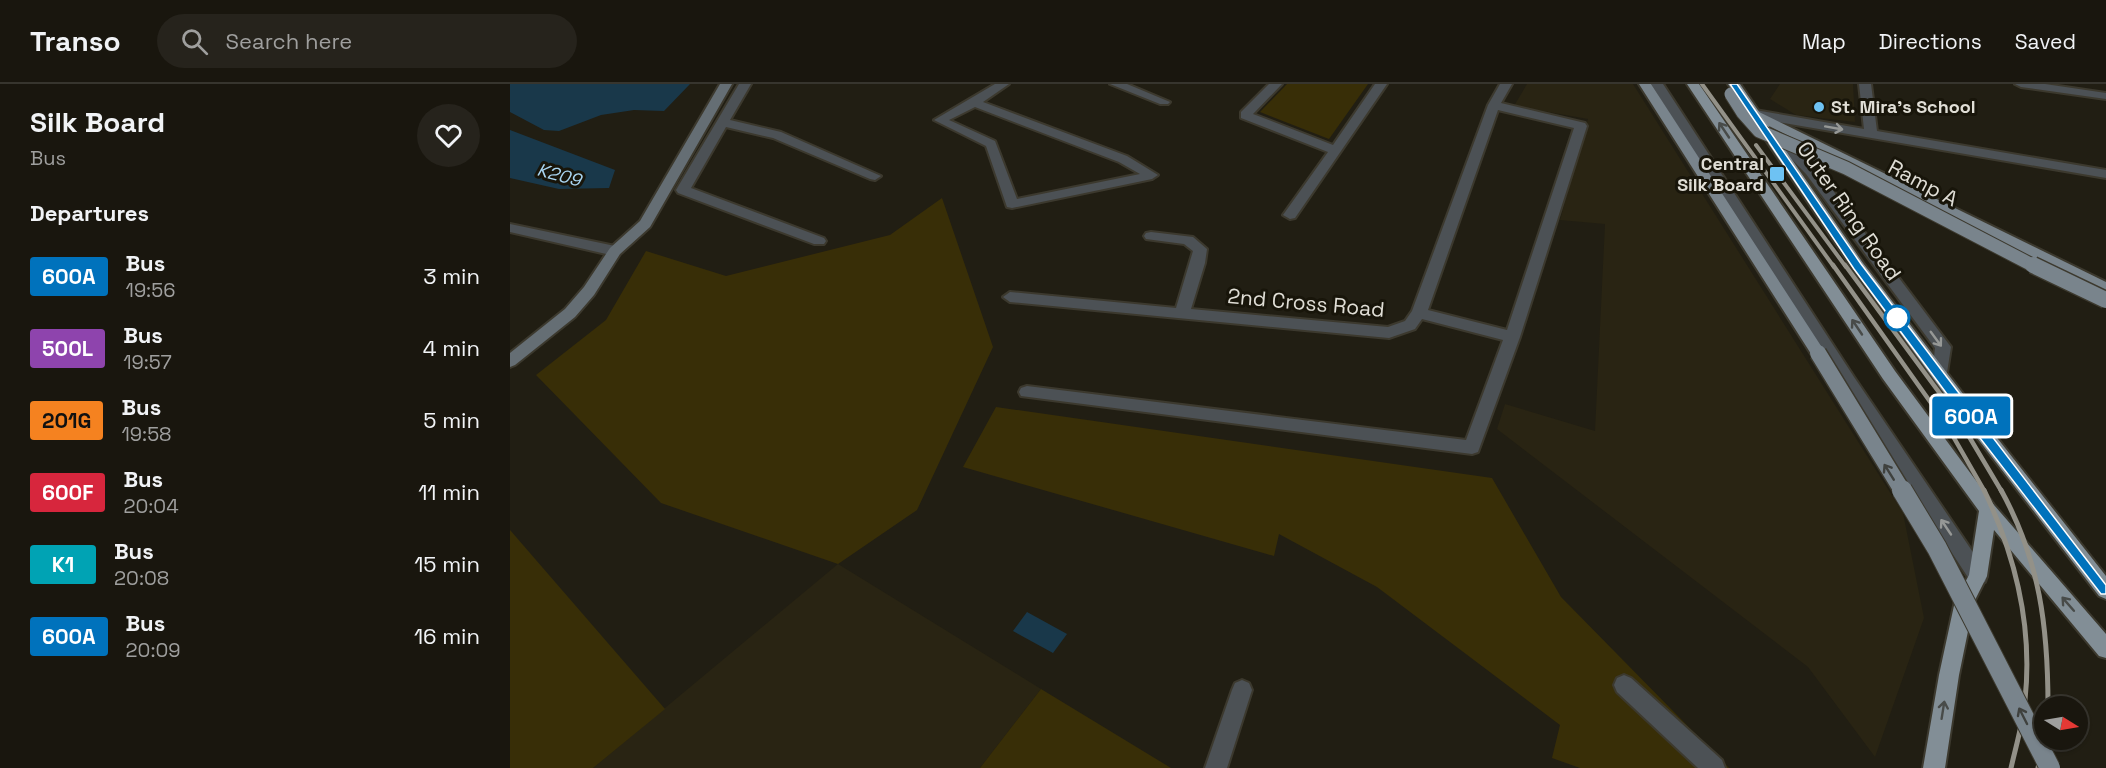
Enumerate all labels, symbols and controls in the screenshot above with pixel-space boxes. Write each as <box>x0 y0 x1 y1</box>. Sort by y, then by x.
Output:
search box <box>157 14 577 68</box>
text: Transo <box>30 23 121 59</box>
icon: search <box>178 25 211 58</box>
text: Search here <box>226 27 352 55</box>
text: Map <box>1802 28 1846 55</box>
text: Directions <box>1879 28 1982 55</box>
text: Saved <box>2015 28 2076 55</box>
place label: St. Mira's School <box>1831 95 1976 118</box>
marker: St. Mira's School <box>1812 100 1826 114</box>
text: Silk Board <box>30 104 165 140</box>
button: heart <box>417 104 480 167</box>
one-way arrow <box>1718 122 1730 139</box>
one-way arrow <box>1823 122 1843 133</box>
street label: Outer Ring Road <box>1791 136 1907 285</box>
text: Bus <box>30 145 66 171</box>
place label: Central Silk Board <box>1677 152 1764 196</box>
street label: Ramp A <box>1884 153 1963 212</box>
water label: K209 <box>535 158 585 192</box>
marker: Central Silk Board <box>1768 165 1786 183</box>
text: Departures <box>30 199 149 227</box>
text: Bus <box>126 249 165 277</box>
text: 3 min <box>423 262 480 290</box>
text: 600A <box>42 263 96 290</box>
text: 19:56 <box>126 277 175 303</box>
street label: 2nd Cross Road <box>1226 282 1386 323</box>
unlabelled marker <box>1884 305 1910 331</box>
one-way arrow <box>1850 318 1863 335</box>
text: Bus <box>123 321 163 349</box>
one-way arrow <box>1930 331 1943 347</box>
text: 4 min <box>423 334 480 362</box>
text: 500L <box>42 335 93 362</box>
text: 19:57 <box>123 349 172 375</box>
text: Bus <box>121 393 161 421</box>
line badge: 600A <box>1929 396 2013 436</box>
text: 600A <box>1944 403 1998 430</box>
text: 5 min <box>423 406 480 434</box>
text: 201G <box>42 407 91 434</box>
text: 19:58 <box>121 421 172 447</box>
one-way arrow <box>1882 464 1894 481</box>
text: Bus <box>123 465 163 493</box>
text: 11 min <box>418 478 480 506</box>
text: 600F <box>42 479 93 506</box>
text: 20:04 <box>123 493 179 519</box>
one-way arrow <box>1940 520 1952 536</box>
text: Bus <box>114 537 154 565</box>
text: 15 min <box>414 550 480 578</box>
text: K1 <box>52 551 74 578</box>
text: 20:08 <box>114 565 169 591</box>
one-way arrow <box>2062 596 2075 612</box>
text: Bus <box>126 609 165 637</box>
text: 16 min <box>414 622 480 650</box>
text: 600A <box>42 623 96 650</box>
text: 20:09 <box>126 637 181 663</box>
north arrow <box>2034 696 2088 750</box>
map controls <box>2034 696 2088 750</box>
one-way arrow <box>1937 701 1948 721</box>
one-way arrow <box>2017 708 2029 725</box>

